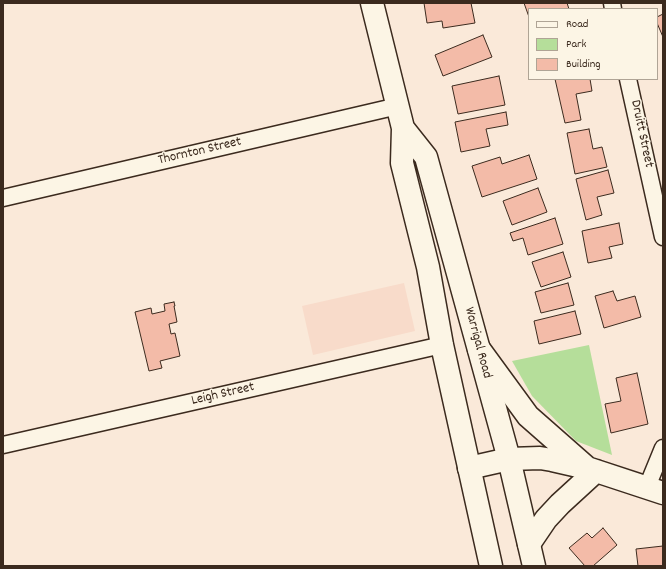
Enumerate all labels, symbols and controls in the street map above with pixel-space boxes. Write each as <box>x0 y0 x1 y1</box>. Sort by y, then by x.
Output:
legend <box>528 8 658 80</box>
text: Road <box>566 16 588 33</box>
text: Park <box>566 36 586 53</box>
text: Building <box>566 56 601 73</box>
street label: Druitt Street <box>626 99 656 169</box>
street label: Thornton Street <box>157 134 243 170</box>
street label: Warrigal Road <box>459 306 495 380</box>
street label: Leigh Street <box>190 380 256 410</box>

